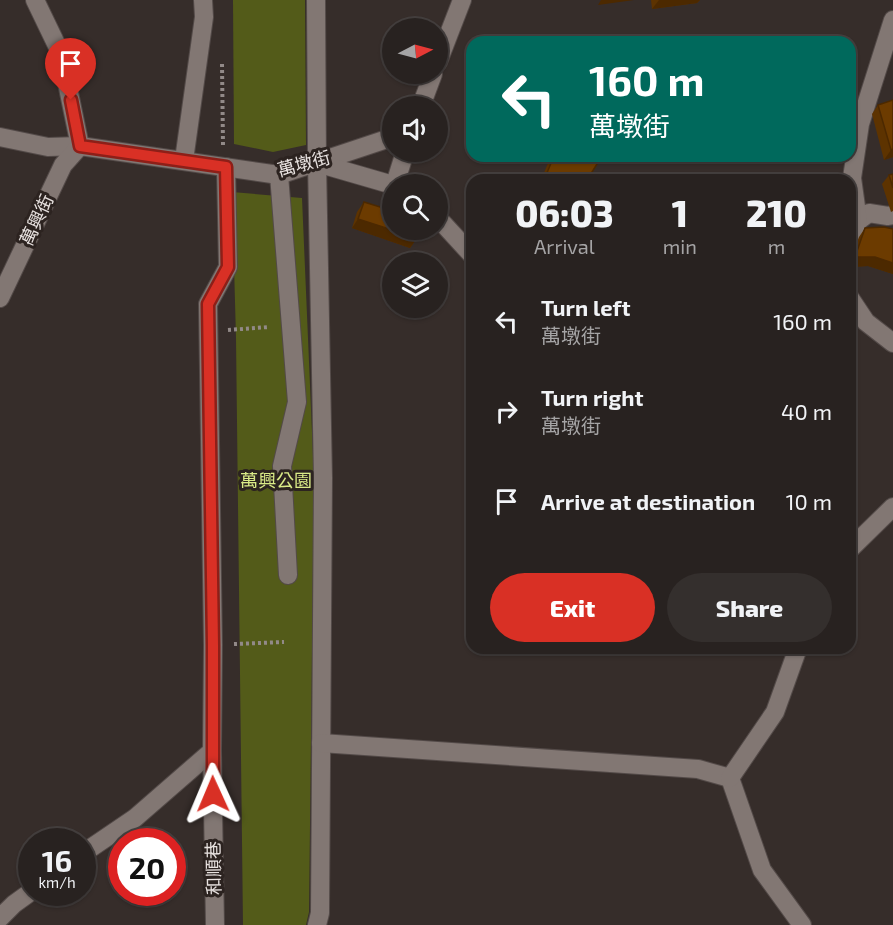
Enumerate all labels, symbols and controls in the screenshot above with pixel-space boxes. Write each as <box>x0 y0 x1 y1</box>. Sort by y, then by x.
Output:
north arrow <box>382 18 448 84</box>
map controls <box>382 18 448 318</box>
pin <box>45 38 96 100</box>
icon: arrive <box>54 47 87 80</box>
text: 160 m <box>589 54 705 104</box>
icon: left <box>490 60 568 138</box>
button: sound <box>382 96 448 162</box>
text: 萬墩街 <box>589 109 670 141</box>
street label: 萬墩街 <box>275 145 333 181</box>
button: search <box>382 174 448 240</box>
street label: 萬興街 <box>15 190 57 249</box>
text: 06:03 <box>515 191 614 234</box>
text: 1 <box>672 191 688 234</box>
text: 210 <box>746 191 807 234</box>
text: Arrival <box>534 234 595 258</box>
text: min <box>663 234 697 258</box>
text: m <box>768 234 785 258</box>
button: layers <box>382 252 448 318</box>
text: Turn left <box>541 294 630 320</box>
icon: left <box>490 305 523 338</box>
text: 160 m <box>773 308 832 334</box>
text: 萬墩街 <box>541 323 601 347</box>
text: Turn right <box>541 384 643 410</box>
icon: right <box>490 395 523 428</box>
text: 40 m <box>781 398 832 424</box>
text: 萬墩街 <box>541 413 601 437</box>
park label: 萬興公園 <box>240 469 312 491</box>
icon: arrive <box>490 485 523 518</box>
text: Arrive at destination <box>541 488 755 514</box>
text: 10 m <box>786 488 832 514</box>
button: Exit <box>490 573 655 642</box>
button: Share <box>667 573 832 642</box>
position arrow <box>181 762 245 826</box>
speed limit sign: 20 <box>108 828 186 906</box>
street label: 和順巷 <box>202 841 224 895</box>
text: 16 <box>42 842 72 878</box>
text: km/h <box>38 873 76 891</box>

